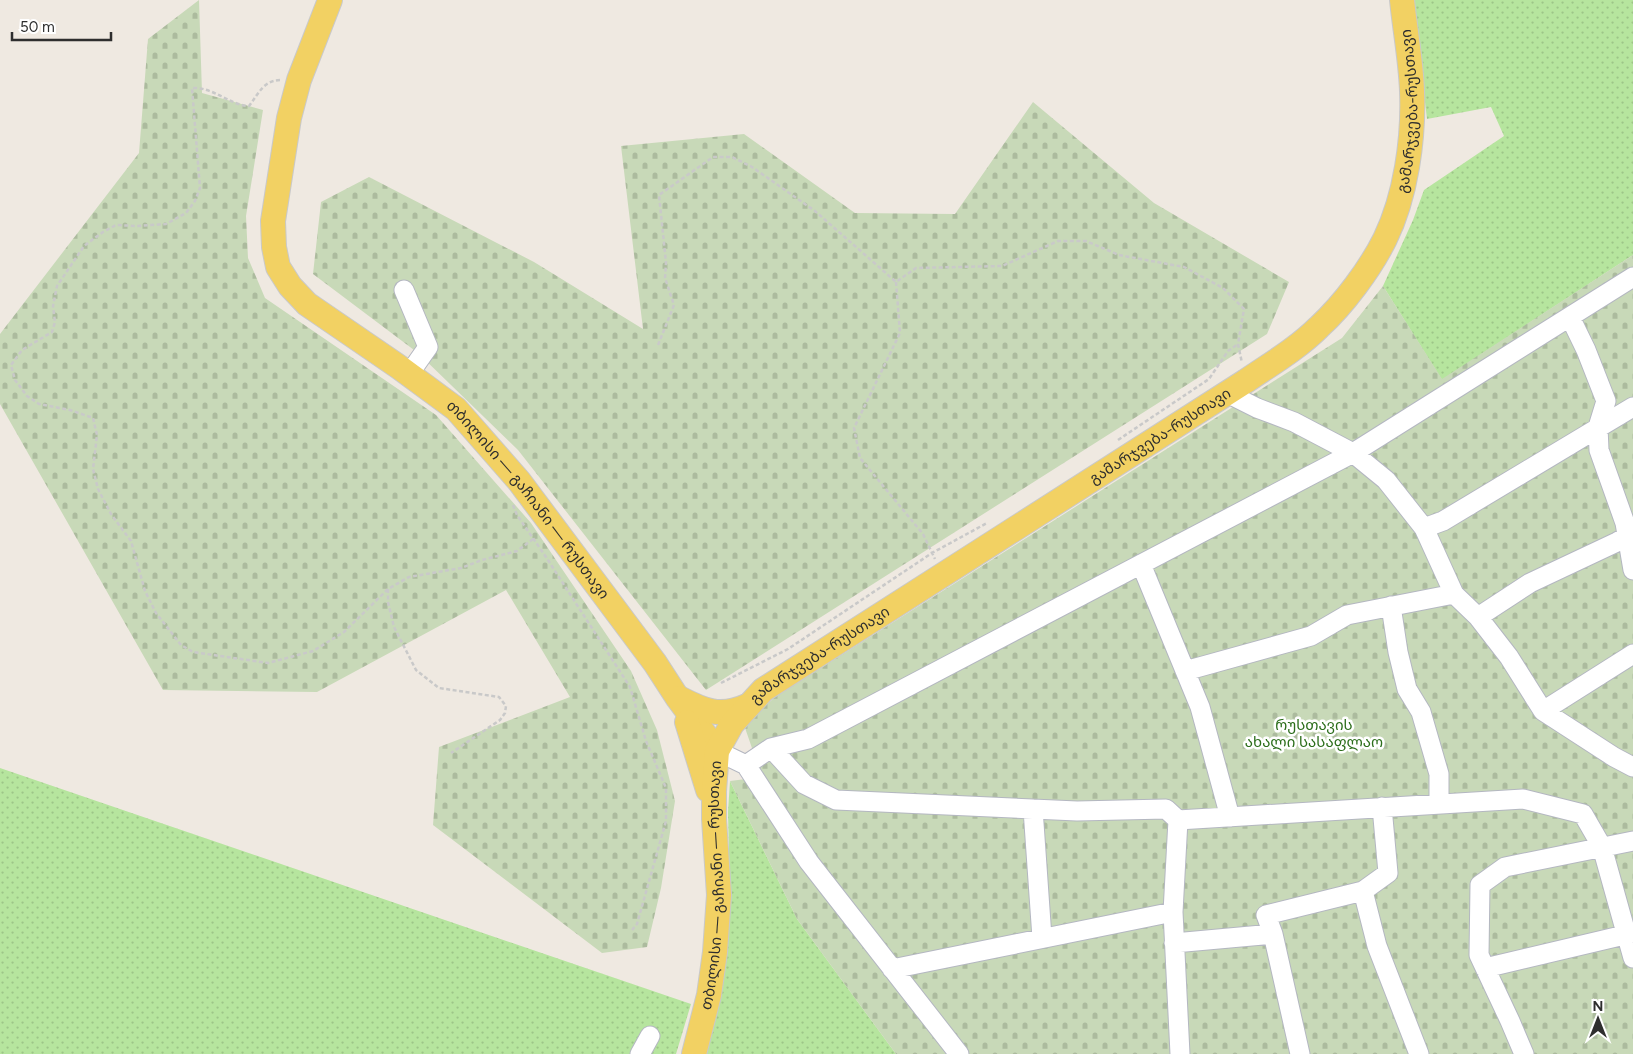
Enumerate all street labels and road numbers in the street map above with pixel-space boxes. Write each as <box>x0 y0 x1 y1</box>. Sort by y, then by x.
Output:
street label: გამარჯვება-რუსთავი <box>1393 28 1421 195</box>
street label: გამარჯვება-რუსთავი <box>1086 384 1234 488</box>
street label: თბილისი — გაჩიანი — რუსთავი <box>443 396 613 603</box>
street label: გამარჯვება-რუსთავი <box>746 602 893 708</box>
street label: თბილისი — გაჩიანი — რუსთავი <box>697 760 728 1012</box>

